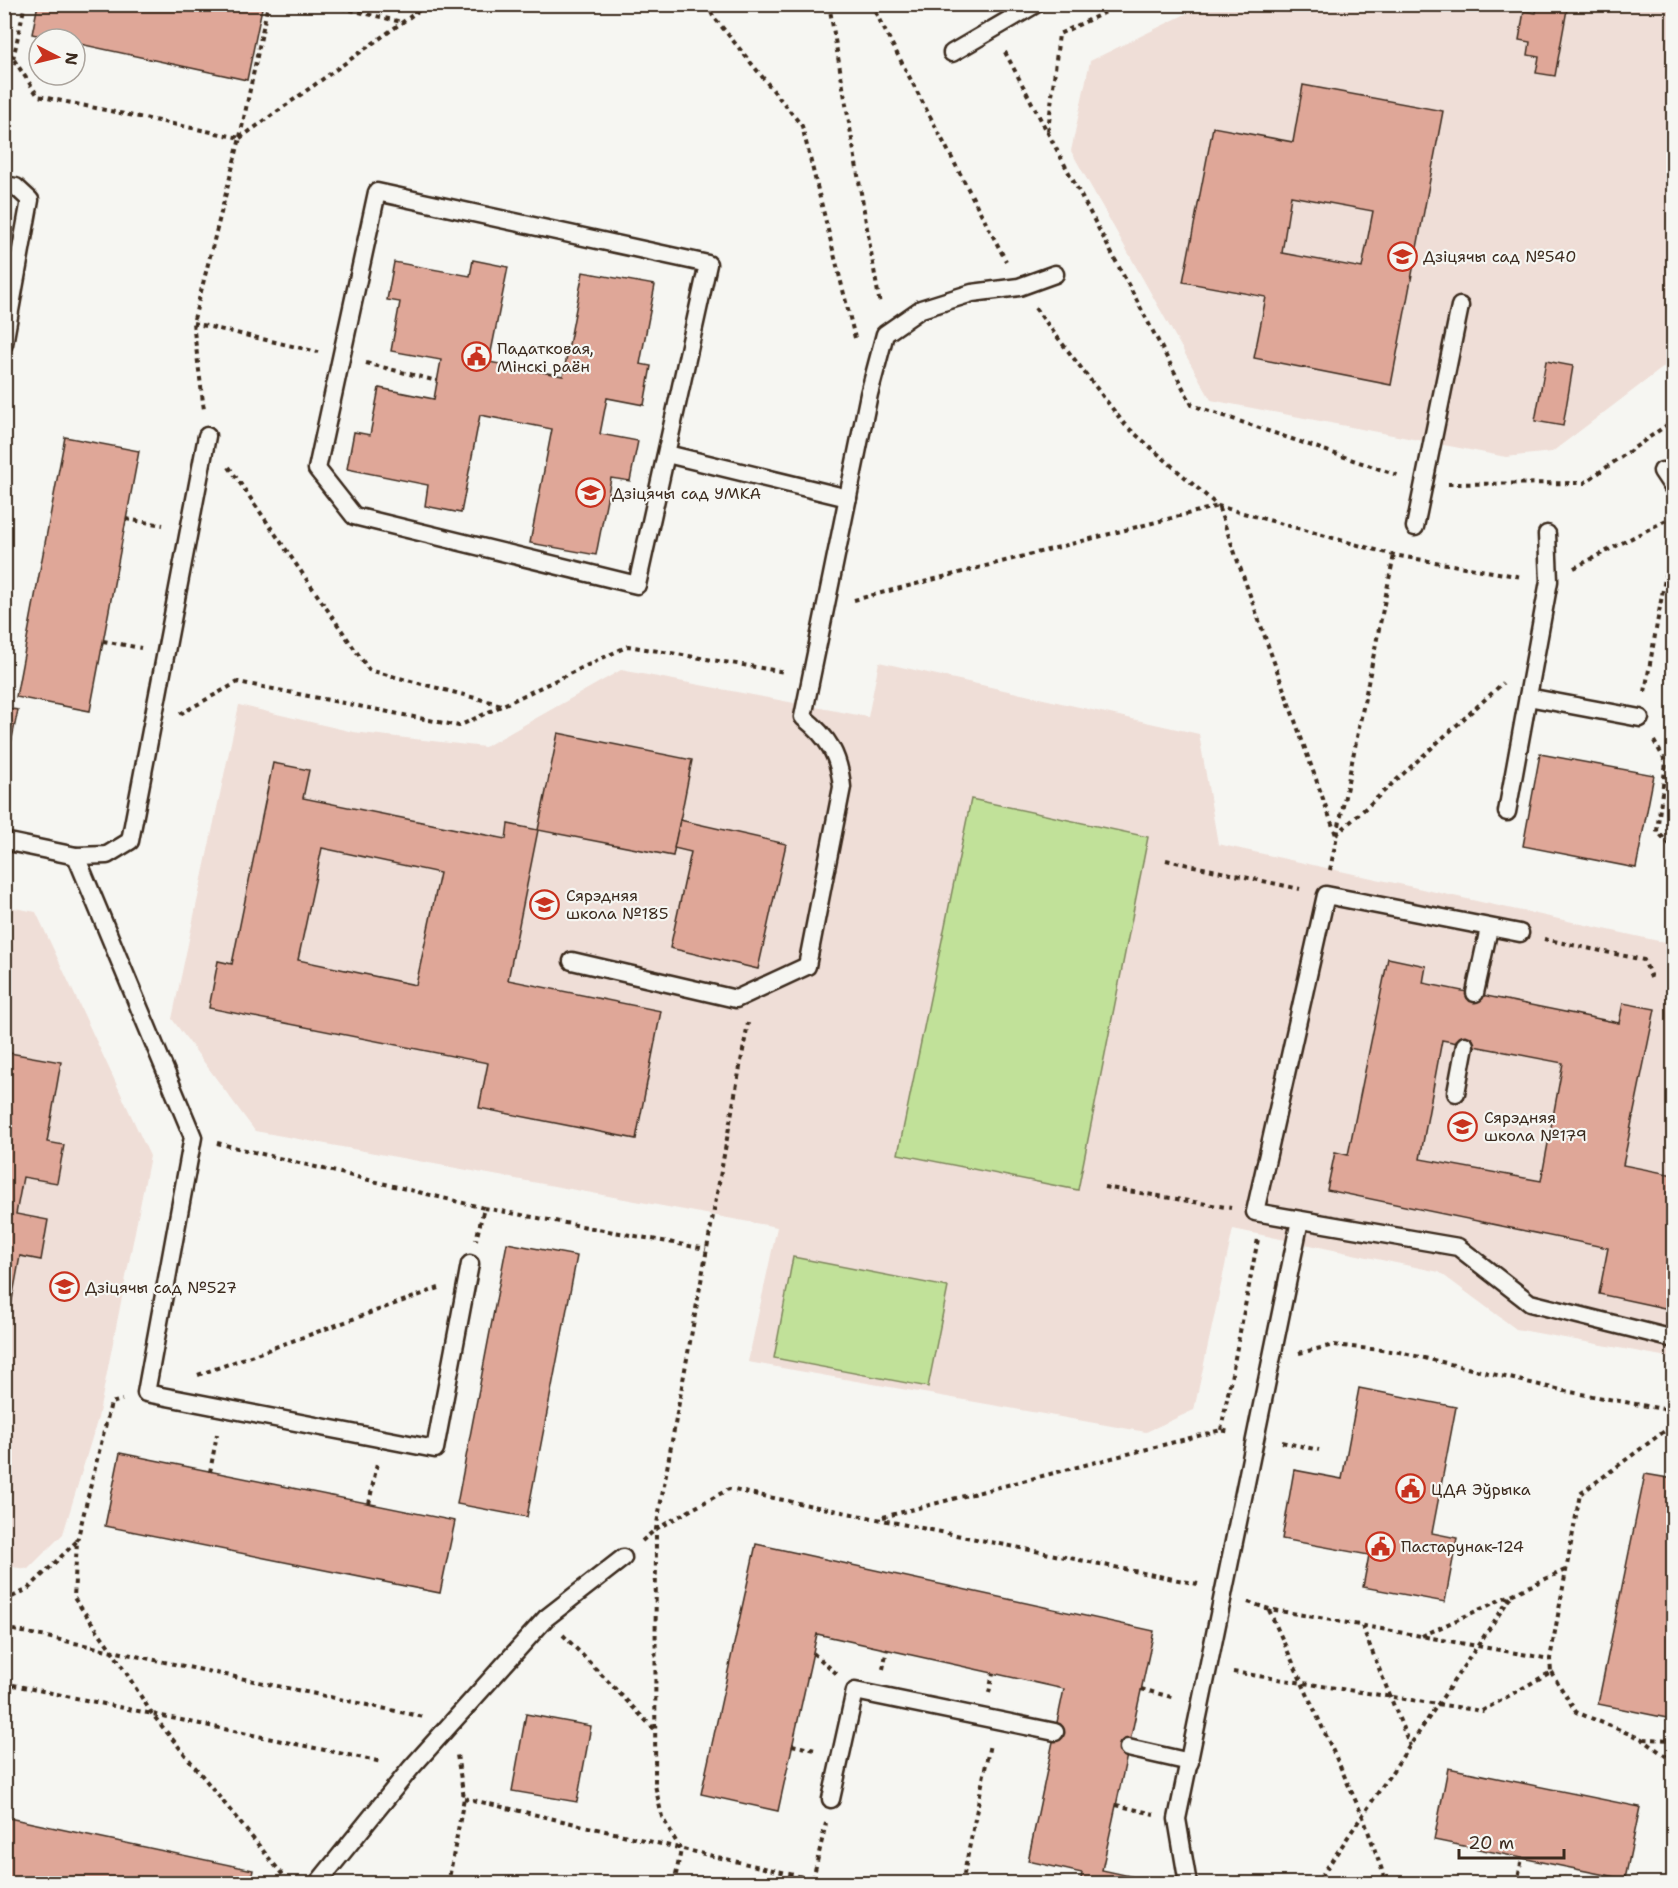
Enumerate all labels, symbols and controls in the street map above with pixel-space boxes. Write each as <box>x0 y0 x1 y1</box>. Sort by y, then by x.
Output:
north arrow <box>27 27 87 87</box>
text: N <box>60 51 83 66</box>
school or university icon: Дзіцячы сад №540 <box>1386 240 1418 272</box>
place label: Дзіцячы сад №540 <box>1423 246 1576 267</box>
place label: Падатковая, Мінскі раён <box>497 338 594 377</box>
public building icon: Падатковая, Мінскі раён <box>460 341 492 373</box>
school or university icon: Дзіцячы сад УМКА <box>575 477 607 509</box>
place label: Дзіцячы сад УМКА <box>612 483 761 504</box>
place label: Сярэдняя школа №185 <box>566 885 668 924</box>
school or university icon: Сярэдняя школа №185 <box>529 888 561 920</box>
place label: Сярэдняя школа №179 <box>1484 1107 1587 1146</box>
school or university icon: Сярэдняя школа №179 <box>1447 1110 1479 1142</box>
school or university icon: Дзіцячы сад №527 <box>48 1271 80 1303</box>
place label: Дзіцячы сад №527 <box>85 1277 237 1298</box>
public building icon: ЦДА Эўрыка <box>1394 1473 1426 1505</box>
place label: ЦДА Эўрыка <box>1431 1479 1531 1500</box>
public building icon: Пастарунак-124 <box>1364 1530 1396 1562</box>
place label: Пастарунак-124 <box>1401 1536 1524 1557</box>
scale bar <box>1459 1822 1564 1860</box>
text: 20 m <box>1468 1831 1514 1855</box>

